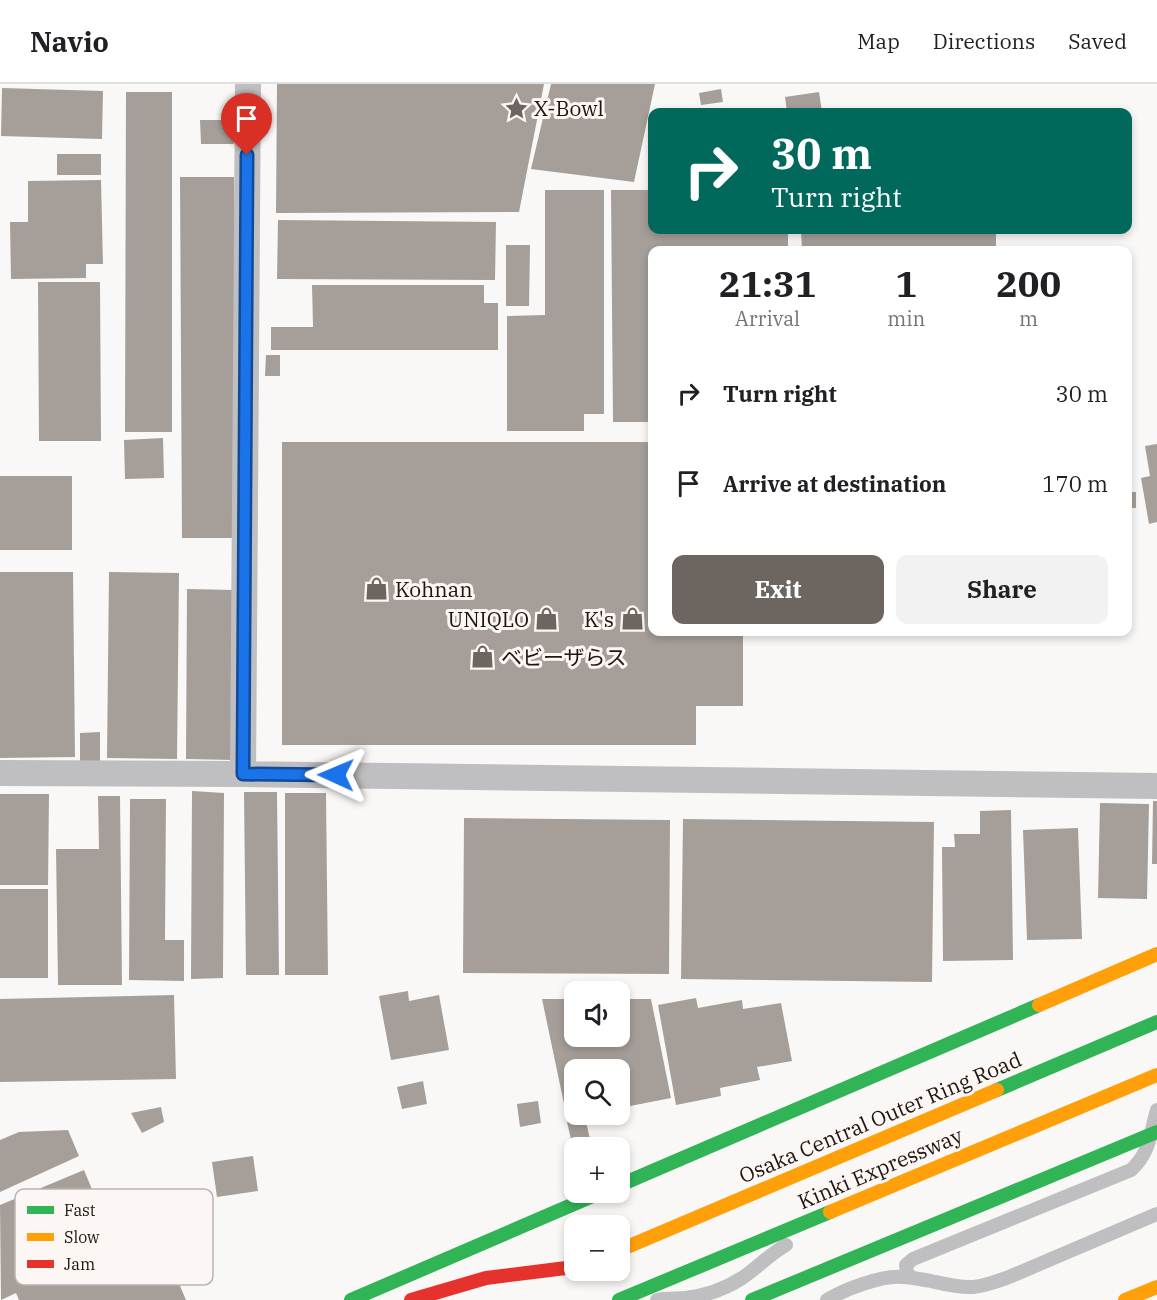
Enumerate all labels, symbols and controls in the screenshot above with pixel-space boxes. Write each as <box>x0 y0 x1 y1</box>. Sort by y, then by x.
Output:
text: Navio <box>30 23 109 60</box>
text: Map <box>857 27 900 55</box>
text: Directions <box>933 27 1035 55</box>
text: Saved <box>1068 27 1127 55</box>
pin <box>221 93 272 155</box>
place label: X-Bowl <box>534 94 604 122</box>
place icon: X-Bowl <box>503 95 529 121</box>
icon: arrive <box>230 102 263 135</box>
text: 30 m <box>771 126 872 181</box>
icon: right <box>672 132 750 210</box>
text: Turn right <box>771 179 902 214</box>
text: 21:31 <box>719 260 816 307</box>
text: 1 <box>895 260 917 307</box>
text: 200 <box>996 260 1061 307</box>
text: Arrival <box>735 305 800 332</box>
text: min <box>887 305 925 332</box>
text: m <box>1019 305 1038 332</box>
icon: right <box>672 377 705 410</box>
text: Turn right <box>723 379 837 408</box>
text: 30 m <box>1056 379 1108 408</box>
icon: arrive <box>672 467 705 500</box>
text: Arrive at destination <box>723 469 946 498</box>
text: 170 m <box>1042 469 1108 498</box>
button: Exit <box>672 555 884 624</box>
button: Share <box>896 555 1108 624</box>
place label: Kohnan <box>395 575 473 603</box>
shop icon: Kohnan <box>364 576 390 602</box>
place label: UNIQLO <box>448 605 529 633</box>
place label: K's <box>584 605 614 633</box>
shop icon: UNIQLO <box>534 606 560 632</box>
shop icon: K's <box>619 606 645 632</box>
place label: ベビーザらス <box>501 643 627 671</box>
shop icon: ベビーザらス <box>470 644 496 670</box>
position arrow <box>304 743 368 807</box>
map controls <box>564 981 630 1281</box>
button: sound <box>564 981 630 1047</box>
street label: Osaka Central Outer Ring Road <box>735 1045 1026 1189</box>
button: search <box>564 1059 630 1125</box>
street label: Kinki Expressway <box>793 1120 967 1215</box>
button: + <box>564 1137 630 1203</box>
legend <box>15 1189 213 1285</box>
text: Fast <box>64 1200 96 1220</box>
button: − <box>564 1215 630 1281</box>
text: Slow <box>64 1227 100 1247</box>
text: Jam <box>64 1254 95 1274</box>

